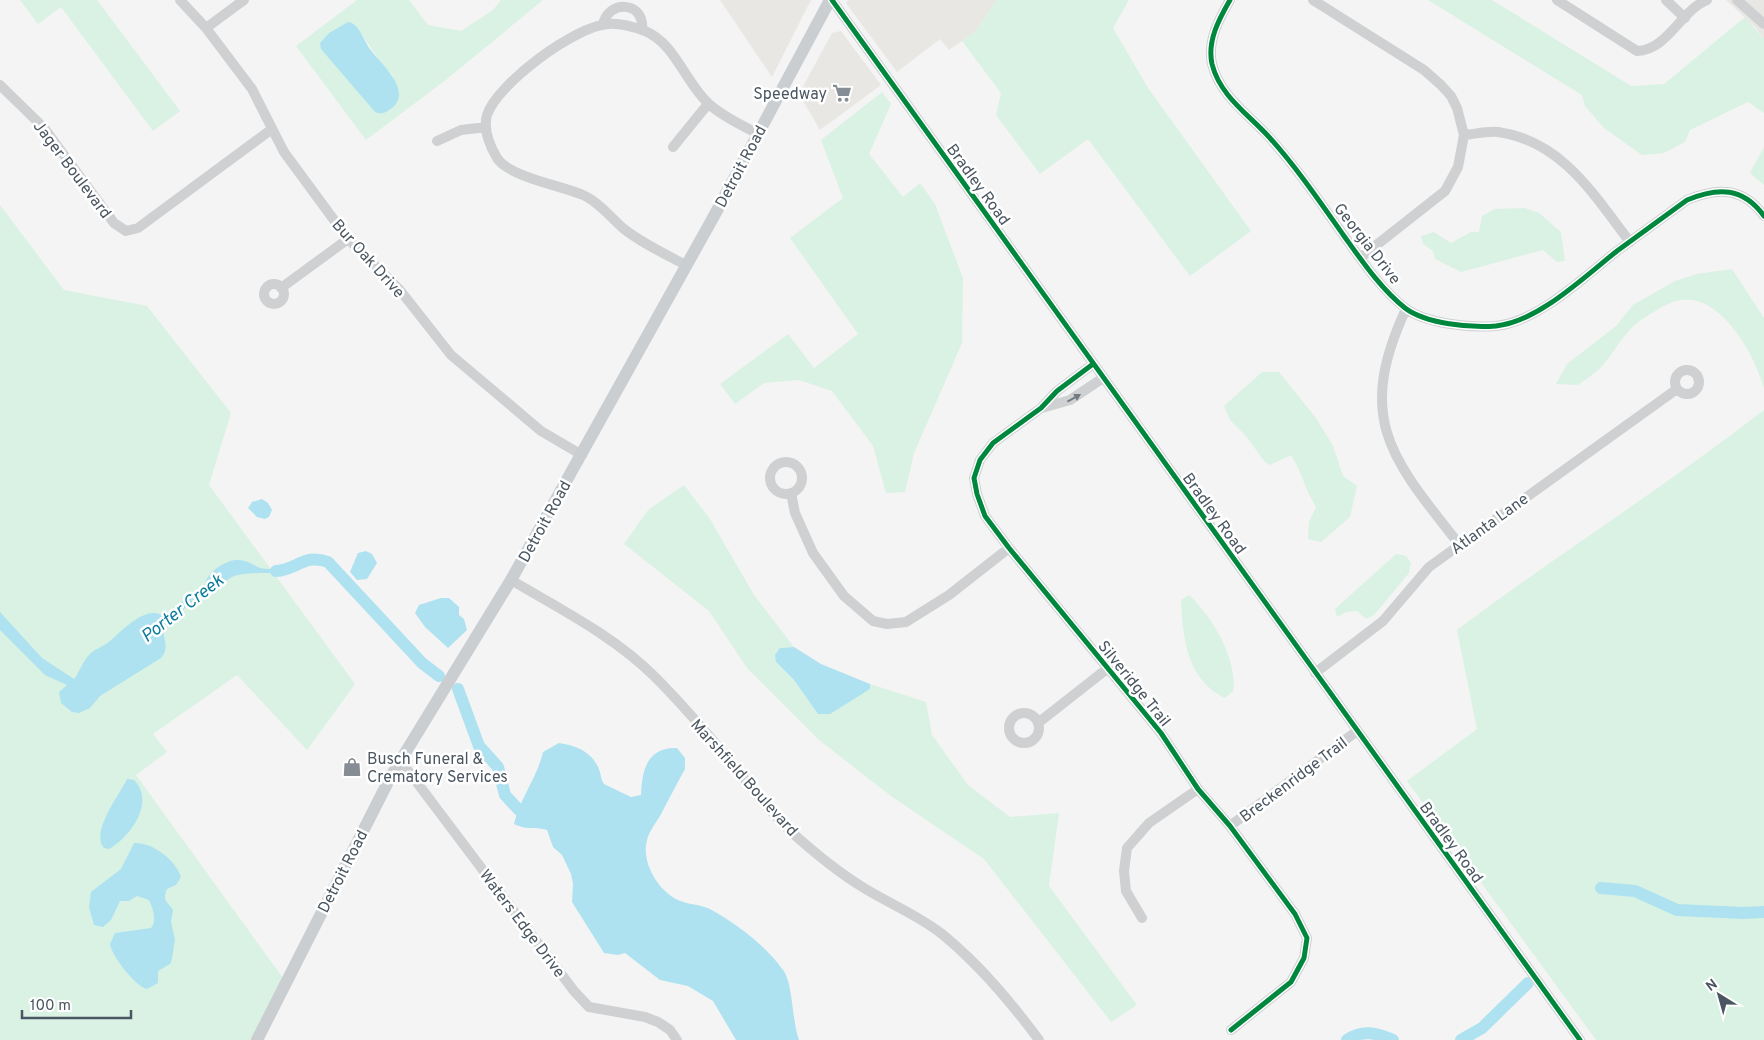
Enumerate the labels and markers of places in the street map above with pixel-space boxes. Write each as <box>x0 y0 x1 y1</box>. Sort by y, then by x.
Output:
supermarket icon: Speedway <box>831 82 853 104</box>
place label: Speedway <box>753 85 827 105</box>
place label: Busch Funeral & Crematory Services <box>367 750 508 788</box>
shop icon: Busch Funeral & Crematory Services <box>341 756 363 778</box>

